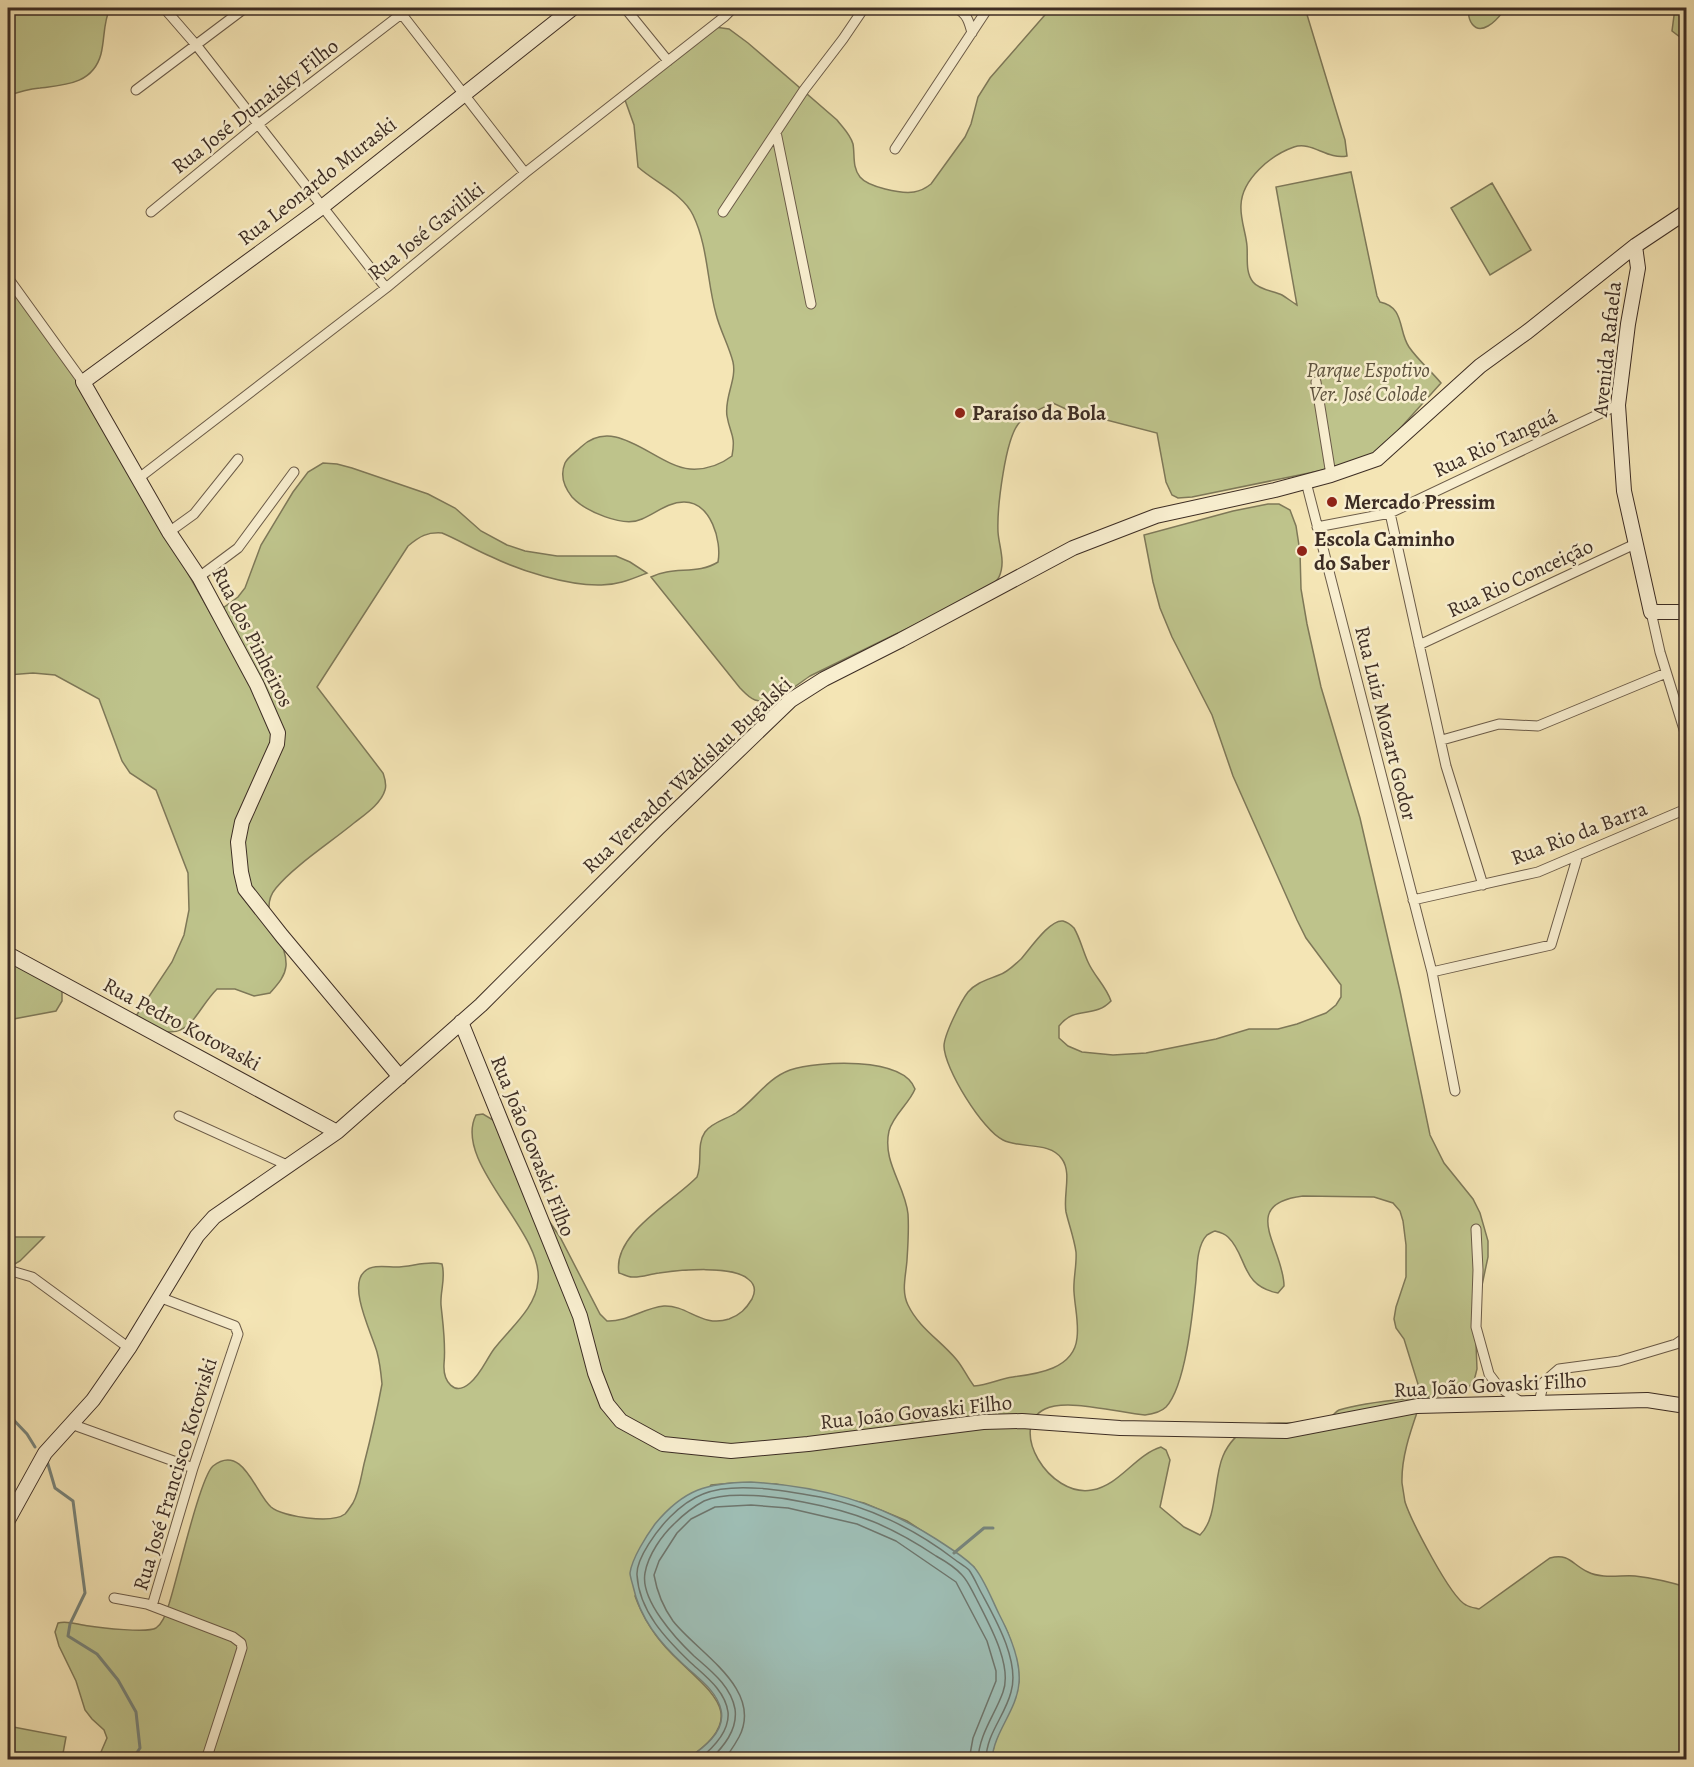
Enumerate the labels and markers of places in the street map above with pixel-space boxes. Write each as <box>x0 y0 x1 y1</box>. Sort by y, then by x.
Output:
place label: Paraíso da Bola <box>972 399 1107 427</box>
marker: Paraíso da Bola <box>953 406 967 420</box>
place label: Mercado Pressim <box>1344 488 1496 516</box>
marker: Mercado Pressim <box>1325 495 1339 509</box>
place label: Escola Caminho do Saber <box>1314 525 1455 577</box>
marker: Escola Caminho do Saber <box>1295 544 1309 558</box>

